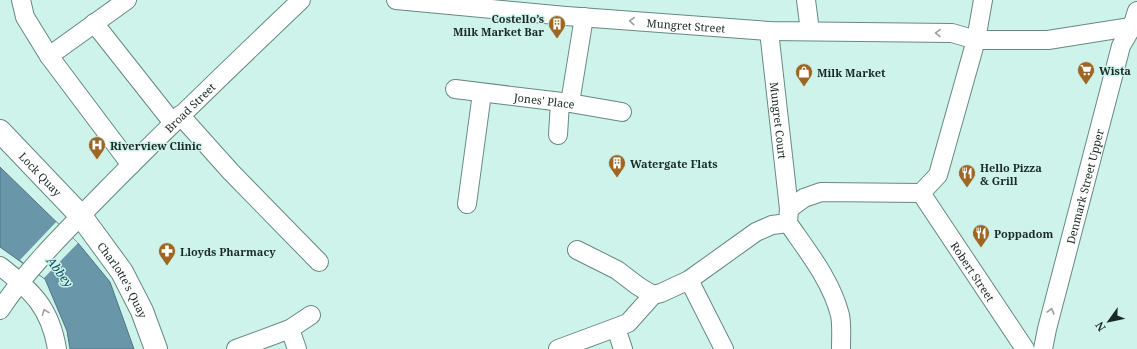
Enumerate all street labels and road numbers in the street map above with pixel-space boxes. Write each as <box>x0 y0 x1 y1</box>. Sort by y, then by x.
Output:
street label: Mungret Street <box>646 14 726 35</box>
street label: Broad Street <box>161 79 218 135</box>
street label: Mungret Court <box>767 81 791 160</box>
street label: Jones' Place <box>512 89 576 111</box>
street label: Denmark Street Upper <box>1062 126 1107 245</box>
street label: Lock Quay <box>16 149 66 199</box>
street label: Robert Street <box>948 238 999 304</box>
street label: Charlotte's Quay <box>95 239 152 320</box>

